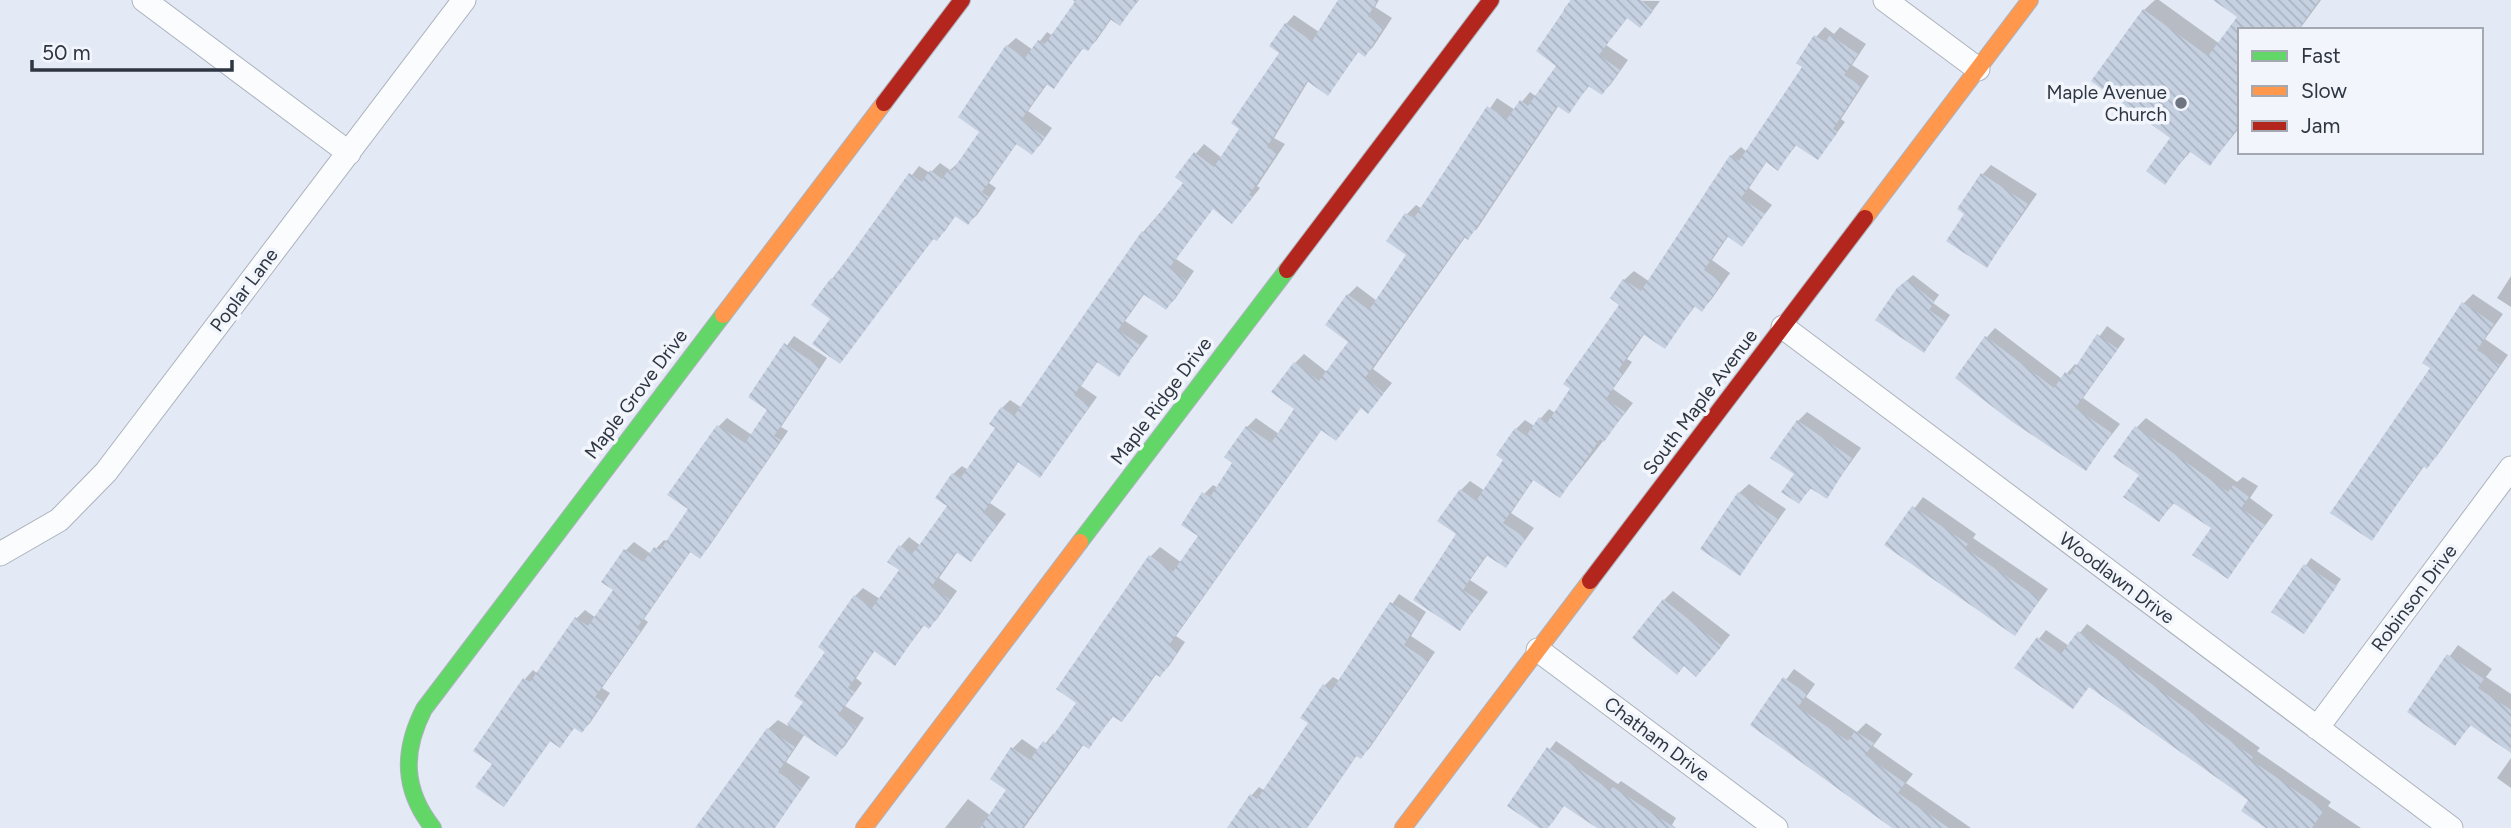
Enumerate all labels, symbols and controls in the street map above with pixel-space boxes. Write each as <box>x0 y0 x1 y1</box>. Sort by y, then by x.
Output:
scale bar <box>32 28 231 72</box>
legend <box>2238 28 2483 154</box>
text: 50 m <box>42 40 91 65</box>
text: Fast <box>2301 43 2341 68</box>
text: Slow <box>2301 78 2347 103</box>
place label: Maple Avenue Church <box>2047 81 2167 126</box>
marker: Maple Avenue Church <box>2173 95 2189 111</box>
text: Jam <box>2301 113 2340 138</box>
street label: Poplar Lane <box>205 244 283 336</box>
street label: Maple Grove Drive <box>580 325 692 463</box>
street label: South Maple Avenue <box>1638 325 1762 479</box>
street label: Maple Ridge Drive <box>1106 333 1216 469</box>
street label: Woodlawn Drive <box>2055 527 2179 629</box>
street label: Robinson Drive <box>2366 540 2462 656</box>
street label: Chatham Drive <box>1600 692 1714 786</box>

